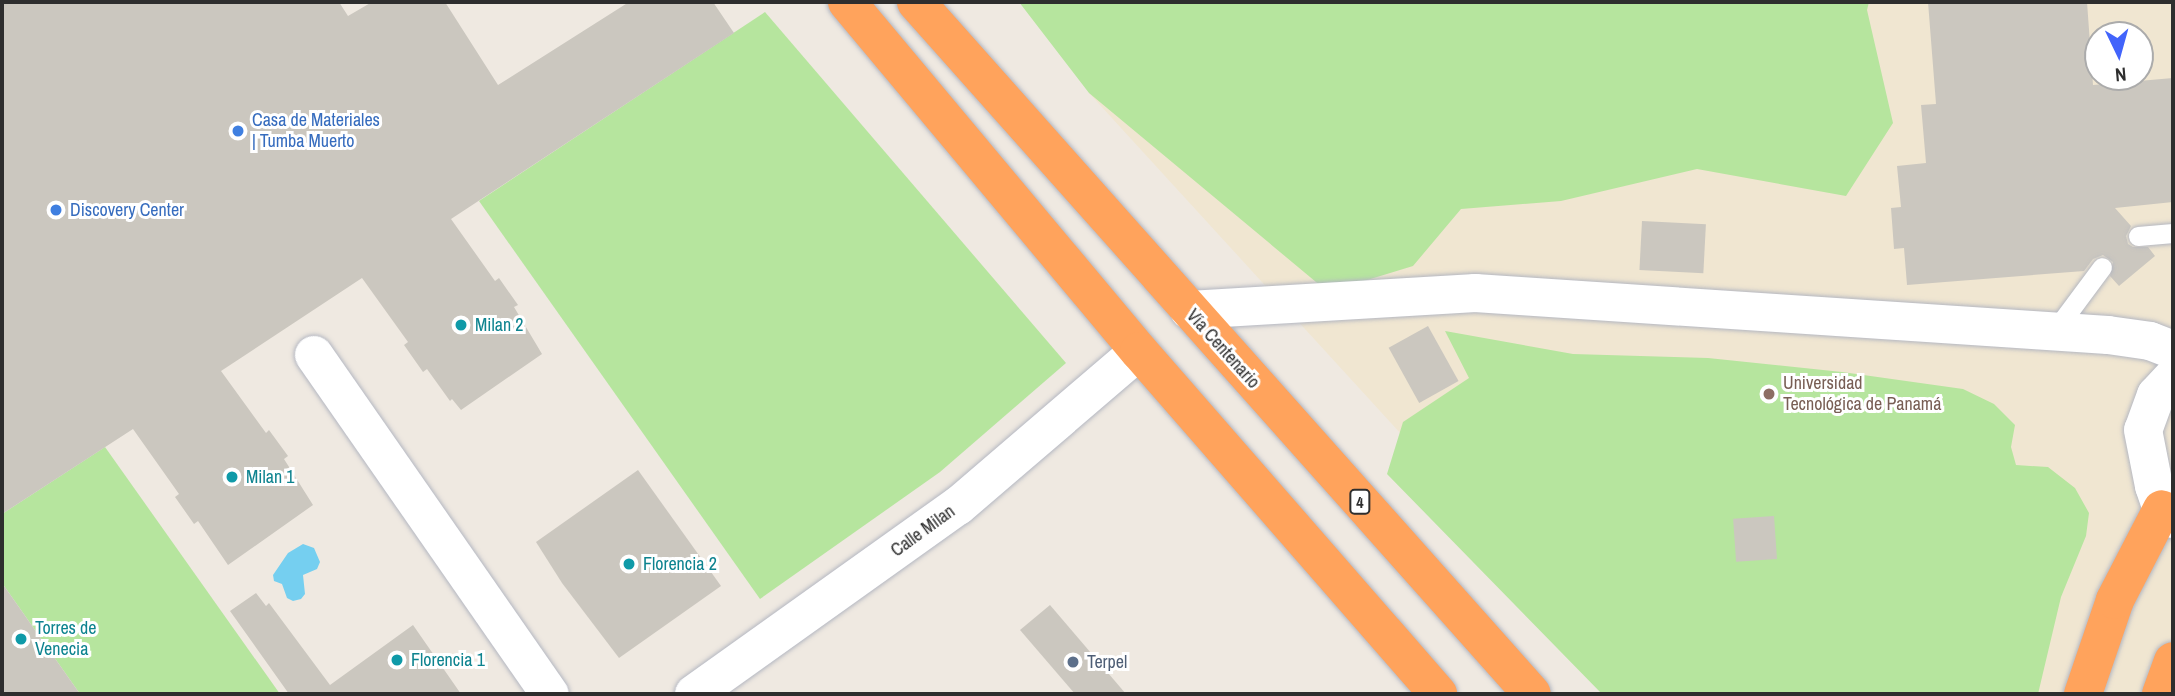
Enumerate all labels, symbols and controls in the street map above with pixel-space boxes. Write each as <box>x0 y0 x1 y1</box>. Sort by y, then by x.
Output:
north arrow <box>2084 21 2154 91</box>
text: N <box>2114 61 2127 88</box>
place label: Casa de Materiales | Tumba Muerto <box>252 110 380 152</box>
marker: Casa de Materiales | Tumba Muerto <box>230 123 246 139</box>
place label: Discovery Center <box>70 199 184 221</box>
marker: Discovery Center <box>48 202 64 218</box>
street label: Vía Centenario <box>1182 305 1264 393</box>
place label: Milan 2 <box>475 314 523 336</box>
marker: Milan 2 <box>453 317 469 333</box>
place label: Universidad Tecnológica de Panamá <box>1783 373 1941 416</box>
marker: Universidad Tecnológica de Panamá <box>1761 386 1777 402</box>
place label: Milan 1 <box>246 466 294 488</box>
marker: Milan 1 <box>224 469 240 485</box>
road number: 4 <box>1348 489 1372 514</box>
street label: Calle Milan <box>887 501 959 561</box>
place label: Florencia 2 <box>643 553 717 575</box>
marker: Florencia 2 <box>621 556 637 572</box>
place label: Torres de Venecia <box>35 618 97 660</box>
marker: Torres de Venecia <box>13 631 29 647</box>
place label: Florencia 1 <box>411 649 485 671</box>
place label: Terpel <box>1087 651 1127 673</box>
marker: Florencia 1 <box>389 652 405 668</box>
marker: Terpel <box>1065 654 1081 670</box>

